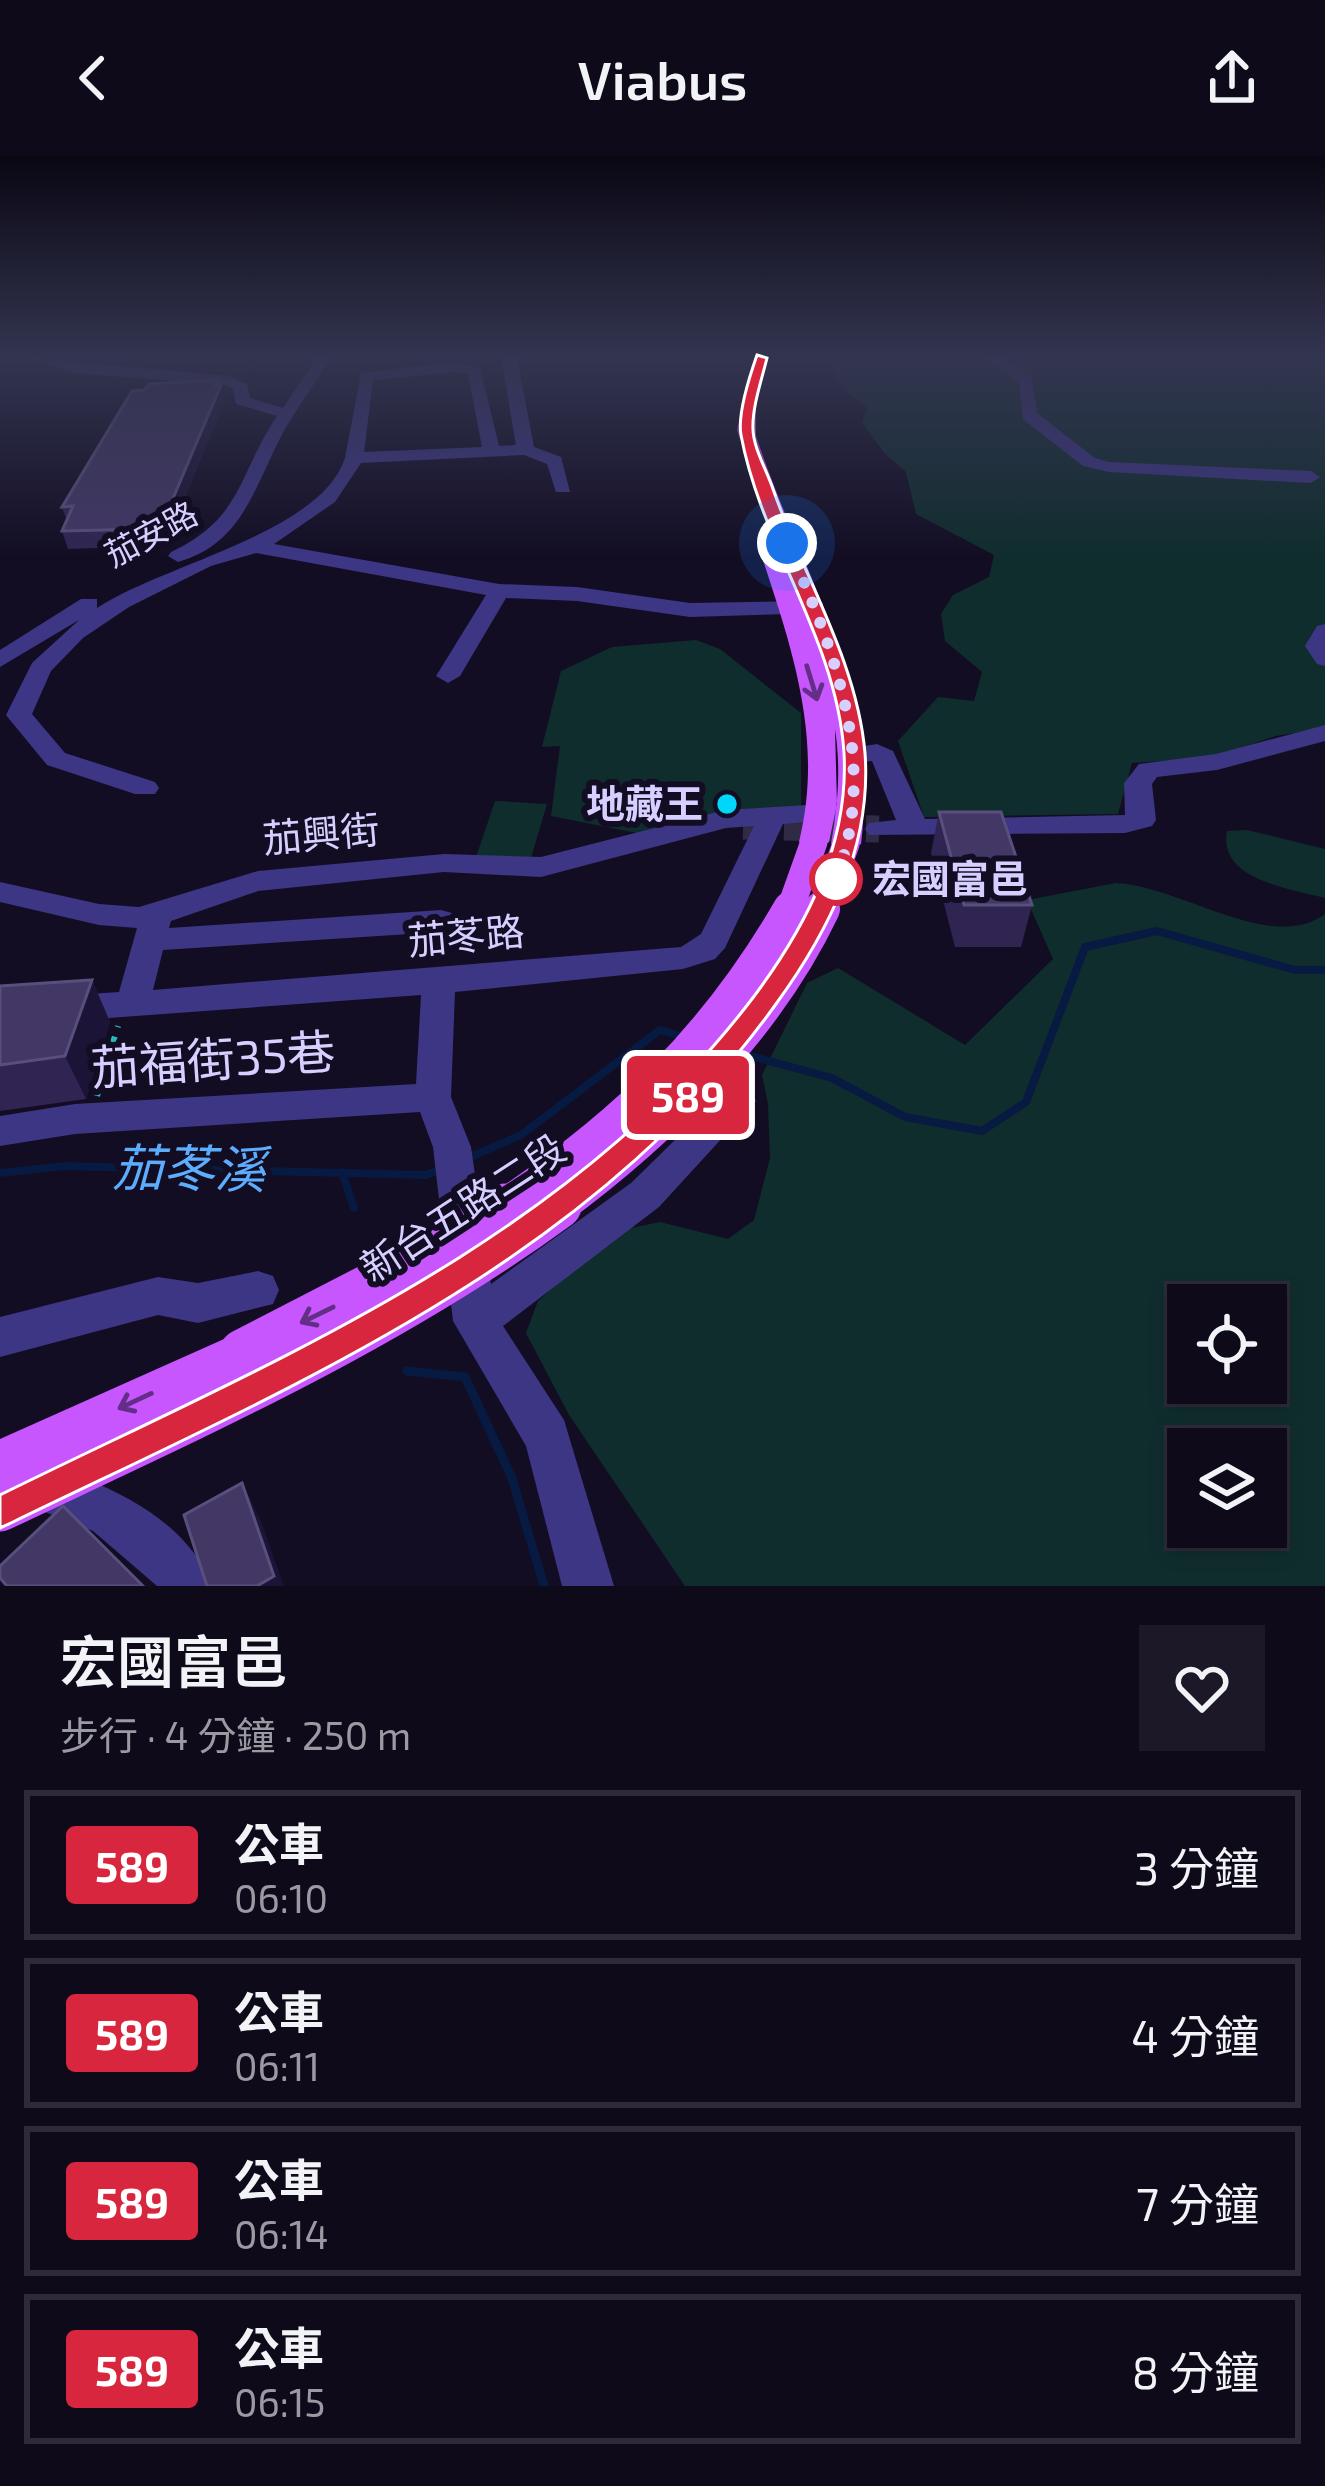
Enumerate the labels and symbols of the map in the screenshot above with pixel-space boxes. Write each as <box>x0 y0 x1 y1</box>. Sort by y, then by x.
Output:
street label: 茄安路 <box>97 492 204 574</box>
your location <box>757 513 817 573</box>
one-way arrow <box>802 663 824 701</box>
place label: 地藏王 <box>586 779 703 826</box>
marker: 地藏王 <box>714 791 740 817</box>
street label: 茄興街 <box>261 804 381 861</box>
marker: 宏國富邑 <box>811 854 861 904</box>
place label: 宏國富邑 <box>872 854 1028 901</box>
street label: 茄苳路 <box>406 906 526 963</box>
street label: 茄福街35巷 <box>89 1021 337 1095</box>
line badge: 589 <box>619 1056 757 1134</box>
street label: 新台五路二段 <box>351 1123 573 1290</box>
water label: 茄苳溪 <box>112 1135 272 1198</box>
one-way arrow <box>300 1305 336 1327</box>
one-way arrow <box>118 1391 154 1413</box>

